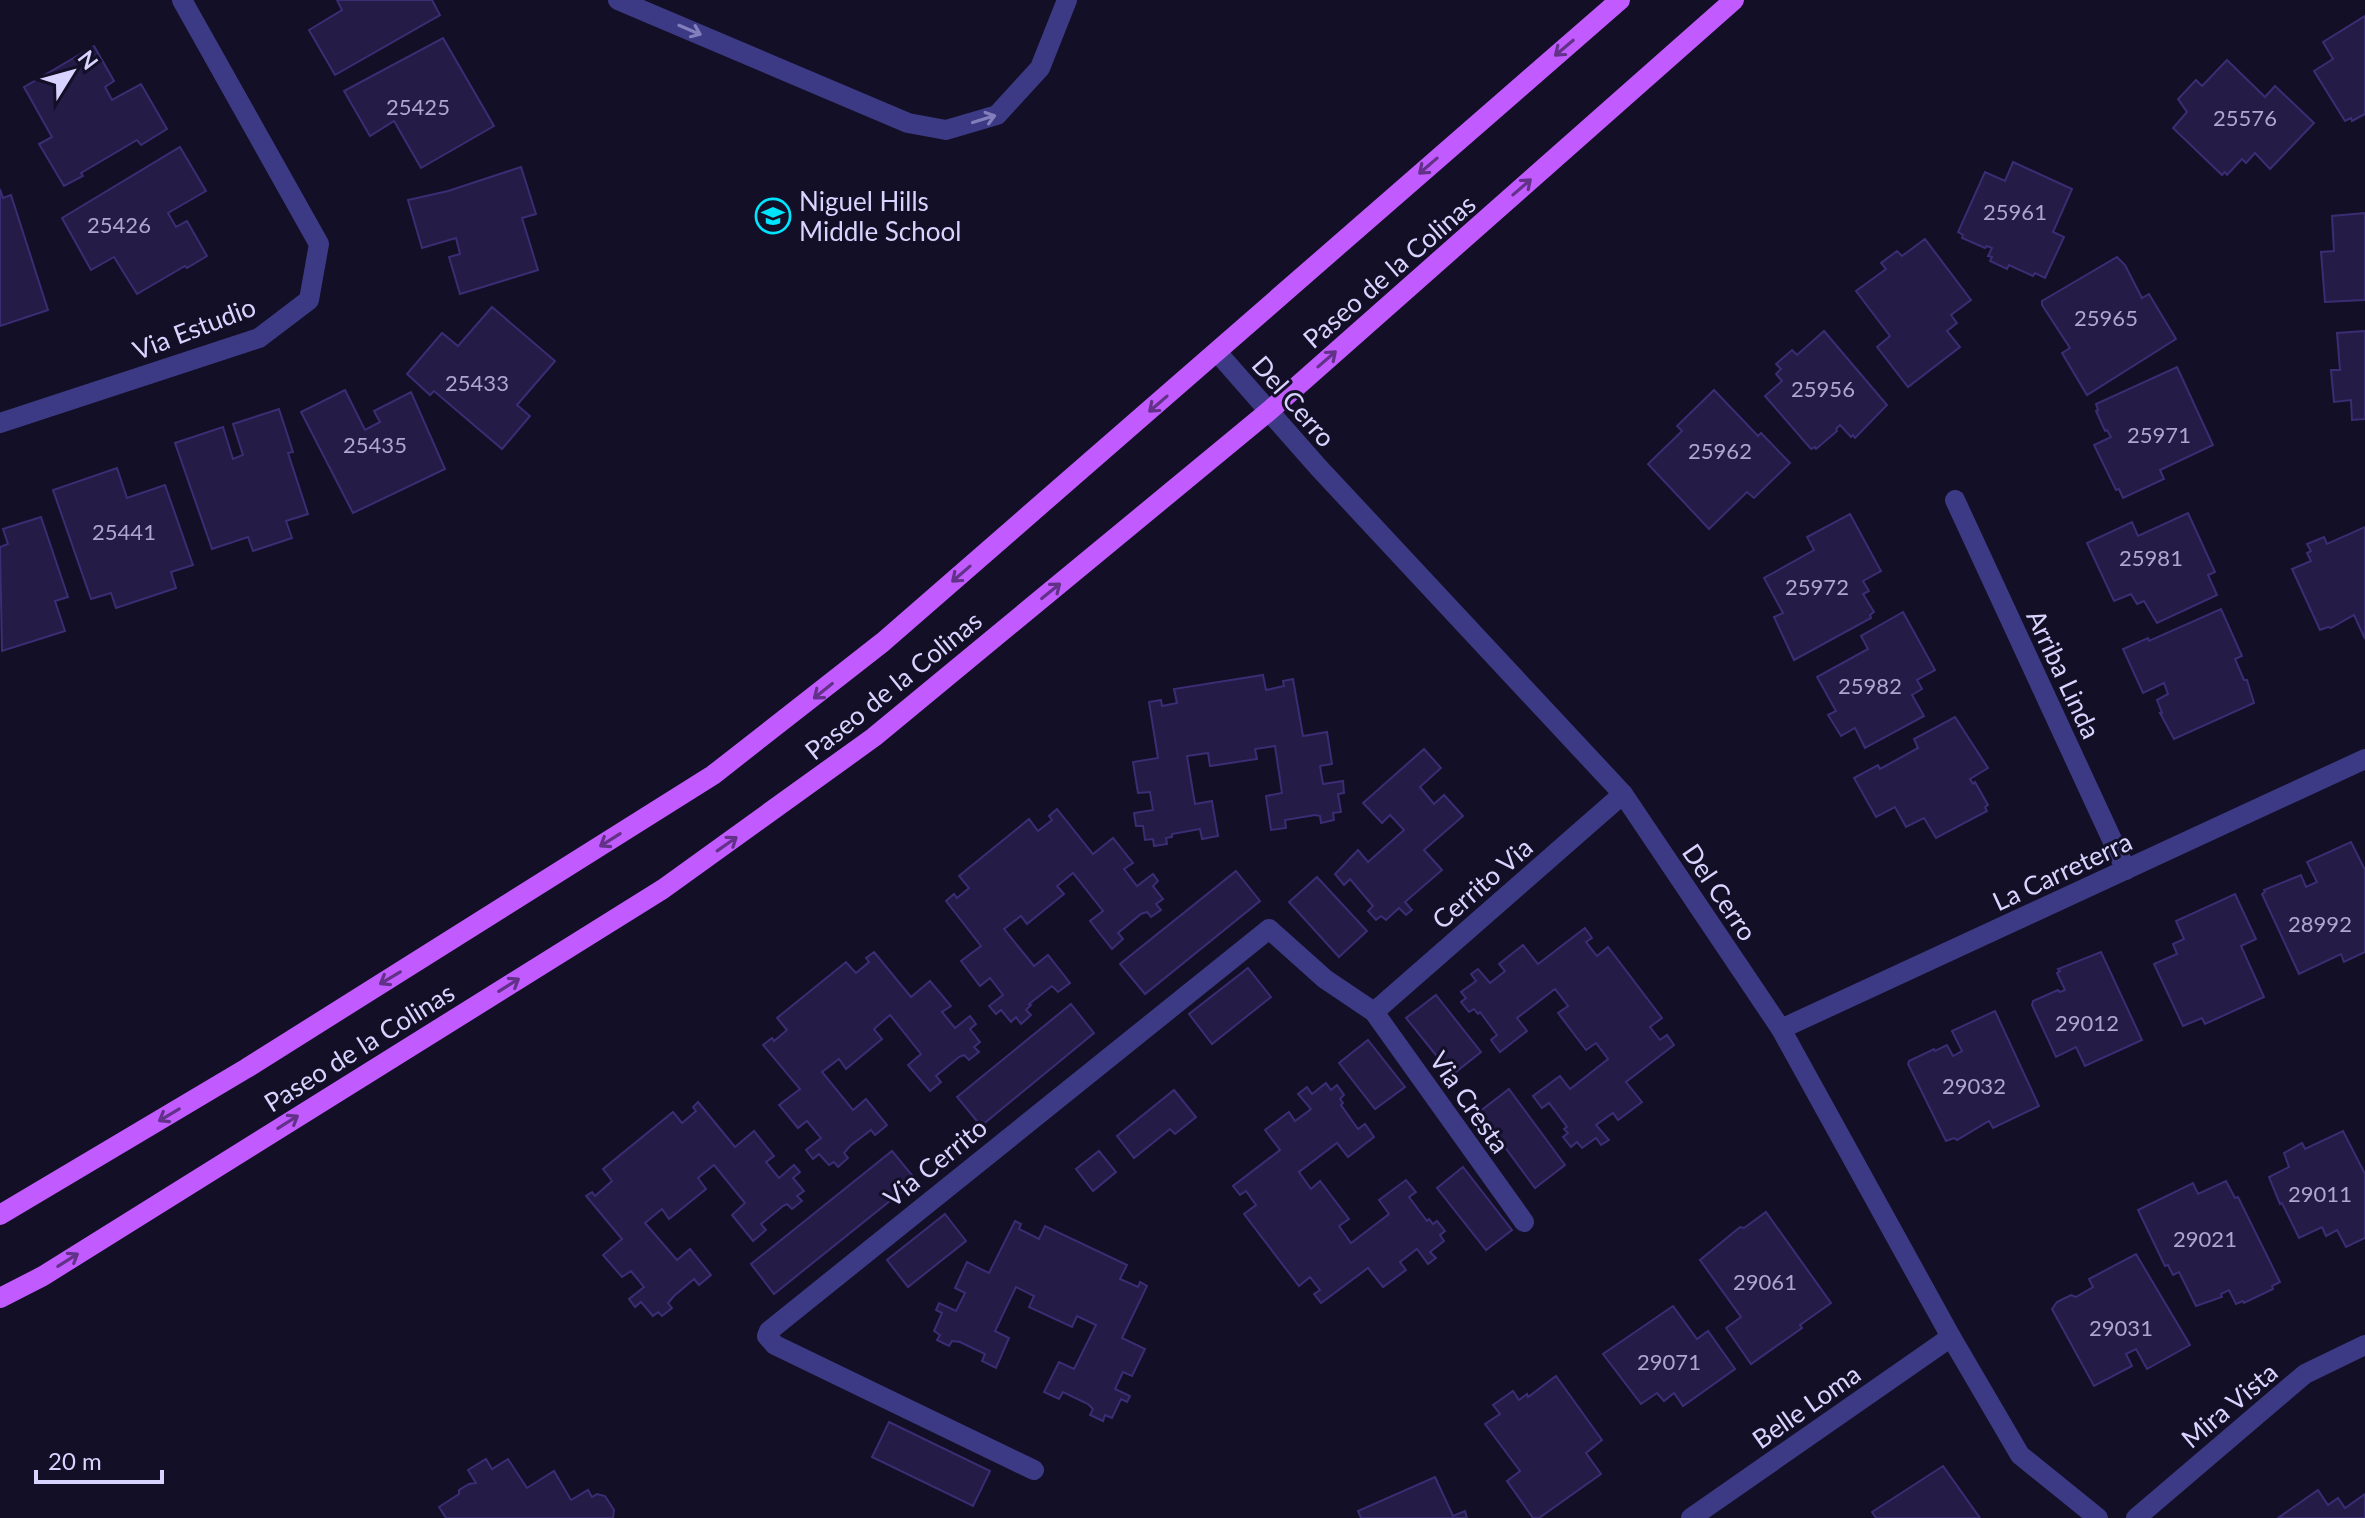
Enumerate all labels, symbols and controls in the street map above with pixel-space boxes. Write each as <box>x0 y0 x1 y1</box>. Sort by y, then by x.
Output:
one-way arrow <box>677 24 702 39</box>
north arrow <box>32 32 112 112</box>
one-way arrow <box>1554 39 1574 57</box>
text: N <box>72 45 104 75</box>
house number: 25425 <box>386 93 450 120</box>
house number: 25576 <box>2213 104 2277 131</box>
one-way arrow <box>971 111 996 125</box>
one-way arrow <box>1418 157 1438 175</box>
one-way arrow <box>1512 179 1532 197</box>
place label: Niguel Hills Middle School <box>799 185 961 247</box>
street label: Paseo de la Colinas <box>1296 187 1482 355</box>
school or university icon: Niguel Hills Middle School <box>754 197 792 235</box>
house number: 25961 <box>1983 198 2047 225</box>
house number: 25426 <box>87 211 151 238</box>
street label: Via Estudio <box>128 290 260 366</box>
house number: 25965 <box>2074 304 2138 331</box>
street label: Del Cerro <box>1246 349 1342 453</box>
one-way arrow <box>1317 351 1337 369</box>
house number: 25433 <box>445 369 509 396</box>
house number: 25956 <box>1791 375 1855 402</box>
one-way arrow <box>1148 394 1168 412</box>
house number: 25971 <box>2127 421 2191 448</box>
house number: 25435 <box>343 431 407 458</box>
house number: 25962 <box>1688 437 1752 464</box>
house number: 25441 <box>92 518 156 545</box>
house number: 25981 <box>2119 544 2183 571</box>
one-way arrow <box>952 565 972 583</box>
house number: 25972 <box>1785 573 1849 600</box>
one-way arrow <box>1040 583 1061 600</box>
street label: Paseo de la Colinas <box>798 604 988 766</box>
street label: Arriba Linda <box>2020 605 2108 743</box>
house number: 25982 <box>1838 672 1902 699</box>
one-way arrow <box>813 682 834 700</box>
street label: La Carreterra <box>1987 825 2137 917</box>
street label: Cerrito Via <box>1425 831 1539 935</box>
one-way arrow <box>599 833 622 849</box>
one-way arrow <box>716 836 738 852</box>
street label: Del Cerro <box>1676 837 1764 947</box>
house number: 28992 <box>2288 910 2352 937</box>
one-way arrow <box>379 970 402 986</box>
street label: Paseo de la Colinas <box>258 976 460 1118</box>
one-way arrow <box>497 976 520 992</box>
house number: 29012 <box>2055 1009 2119 1036</box>
street label: Via Cresta <box>1423 1045 1517 1159</box>
house number: 29032 <box>1942 1072 2006 1099</box>
one-way arrow <box>158 1107 181 1123</box>
street label: Via Cerrito <box>877 1111 993 1213</box>
one-way arrow <box>276 1113 299 1129</box>
house number: 29011 <box>2288 1180 2352 1207</box>
house number: 29021 <box>2173 1225 2237 1252</box>
one-way arrow <box>56 1252 79 1268</box>
house number: 29061 <box>1733 1268 1797 1295</box>
house number: 29031 <box>2089 1314 2153 1341</box>
house number: 29071 <box>1637 1348 1701 1375</box>
street label: Mira Vista <box>2175 1356 2283 1454</box>
street label: Belle Loma <box>1746 1357 1866 1455</box>
scale bar <box>36 1434 162 1484</box>
text: 20 m <box>48 1446 102 1475</box>

